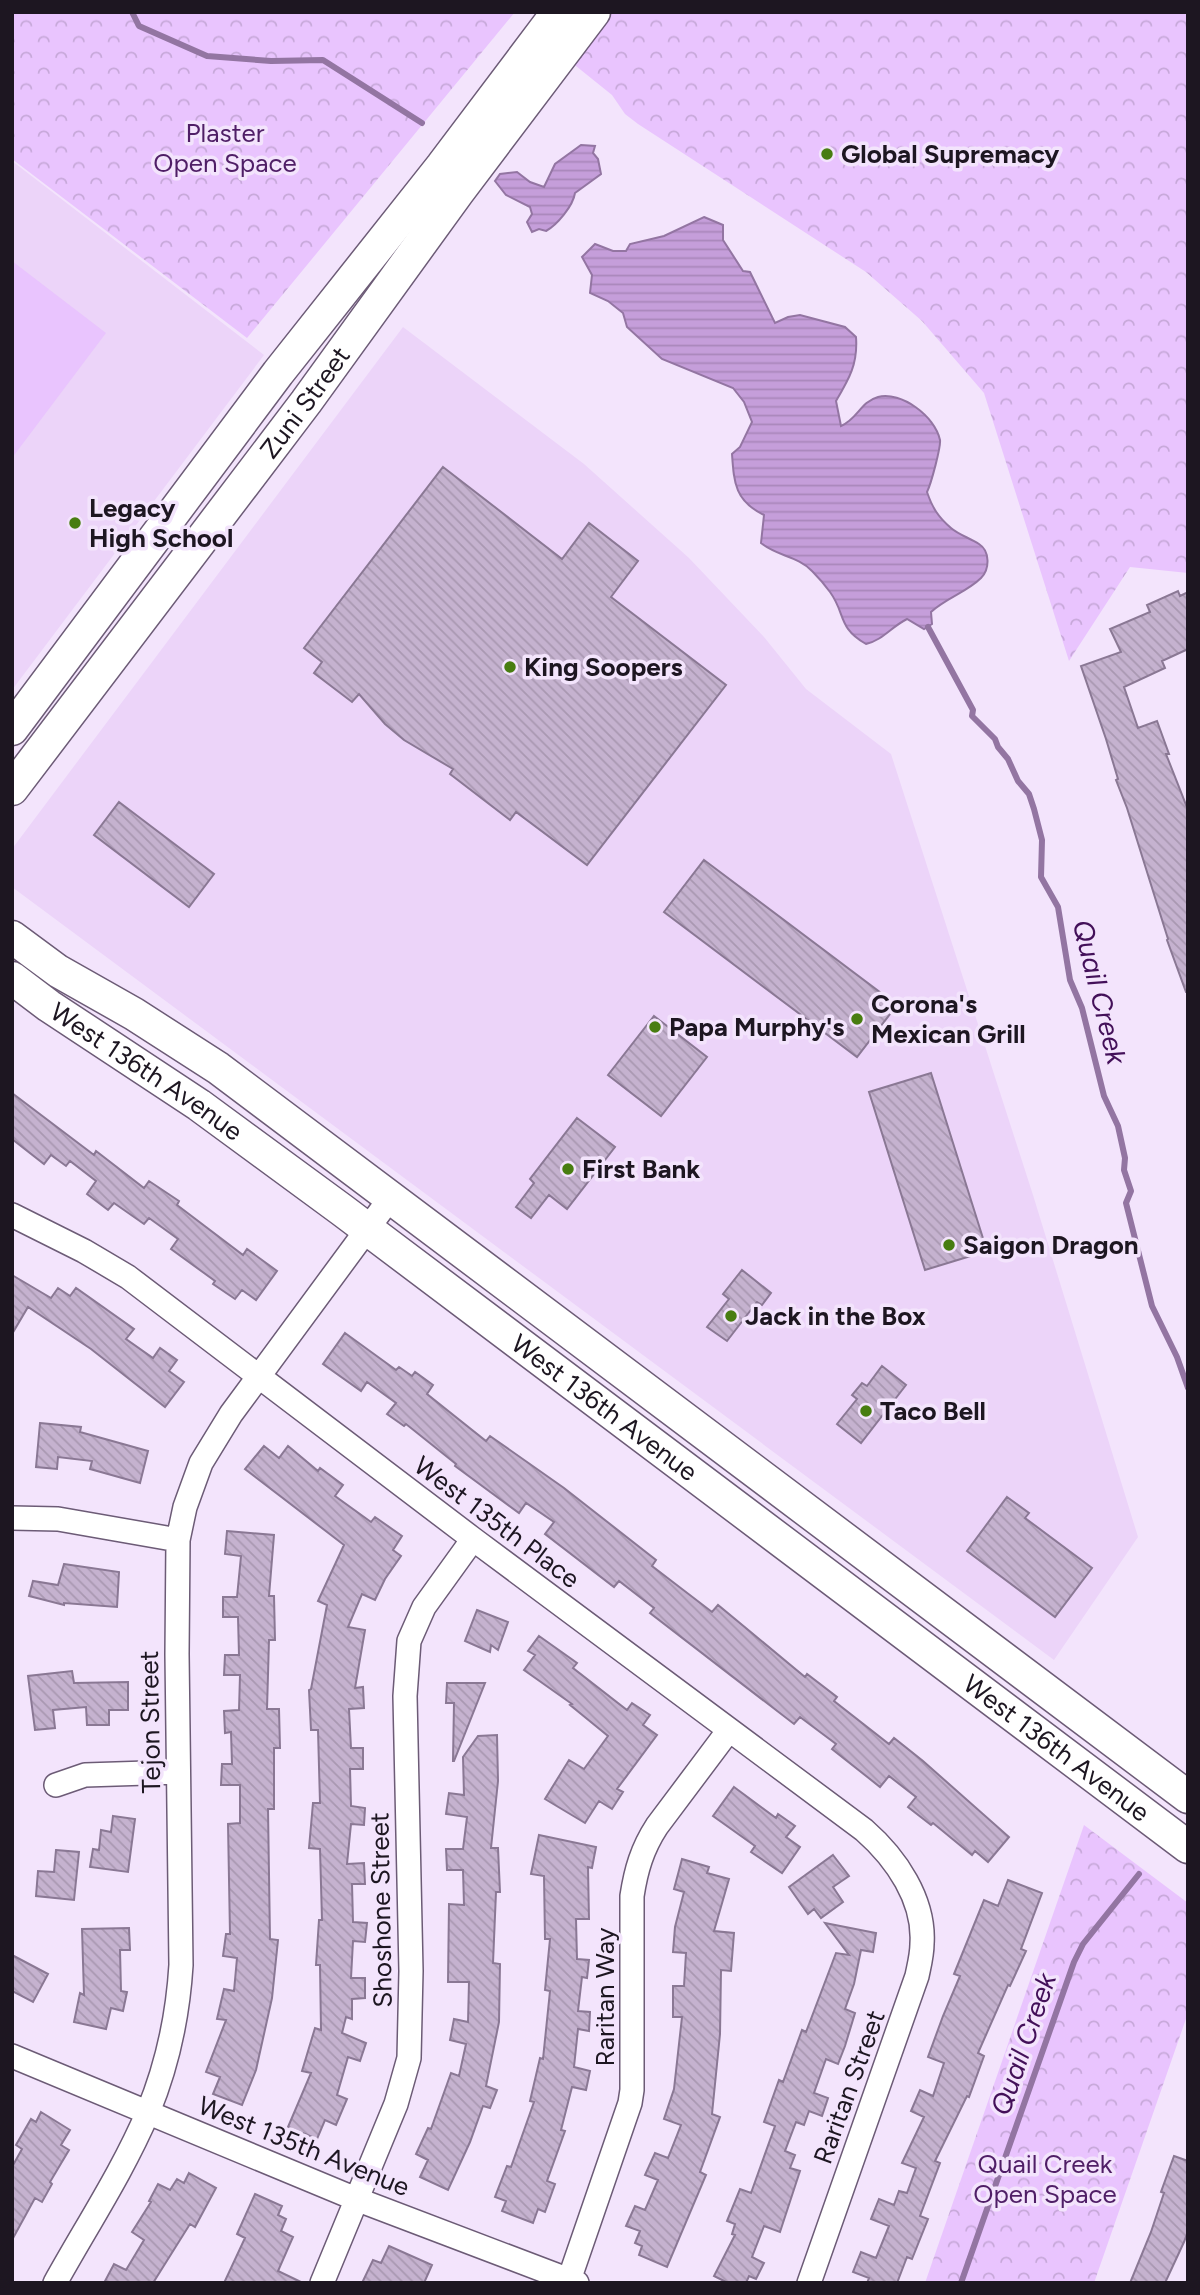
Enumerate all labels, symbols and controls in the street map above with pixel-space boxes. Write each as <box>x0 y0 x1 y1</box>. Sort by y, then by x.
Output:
park label: Plaster Open Space <box>153 117 297 179</box>
place label: Global Supremacy <box>841 138 1059 170</box>
marker: Global Supremacy <box>819 146 835 162</box>
street label: Zuni Street <box>253 340 357 465</box>
place label: Legacy High School <box>89 492 233 554</box>
marker: Legacy High School <box>67 515 83 531</box>
place label: King Soopers <box>524 651 683 683</box>
marker: King Soopers <box>502 659 518 675</box>
water label: Quail Creek <box>1066 916 1135 1069</box>
place label: Corona's Mexican Grill <box>871 988 1026 1050</box>
street label: West 136th Avenue <box>44 995 249 1148</box>
place label: Papa Murphy's <box>669 1011 844 1043</box>
marker: Corona's Mexican Grill <box>849 1011 865 1027</box>
marker: Papa Murphy's <box>647 1019 663 1035</box>
place label: First Bank <box>582 1153 700 1185</box>
marker: First Bank <box>560 1161 576 1177</box>
place label: Saigon Dragon <box>963 1229 1139 1261</box>
marker: Saigon Dragon <box>941 1237 957 1253</box>
place label: Jack in the Box <box>745 1300 926 1332</box>
marker: Jack in the Box <box>723 1308 739 1324</box>
street label: West 136th Avenue <box>505 1327 704 1488</box>
place label: Taco Bell <box>880 1395 986 1427</box>
marker: Taco Bell <box>858 1403 874 1419</box>
street label: West 135th Place <box>408 1449 586 1595</box>
street label: Tejon Street <box>133 1650 167 1794</box>
street label: West 136th Avenue <box>957 1668 1156 1828</box>
street label: Shoshone Street <box>363 1812 399 2008</box>
street label: Raritan Way <box>589 1927 621 2066</box>
water label: Quail Creek <box>983 1967 1064 2119</box>
street label: Raritan Street <box>806 2006 892 2168</box>
street label: West 135th Avenue <box>194 2089 414 2203</box>
park label: Quail Creek Open Space <box>973 2148 1117 2210</box>

